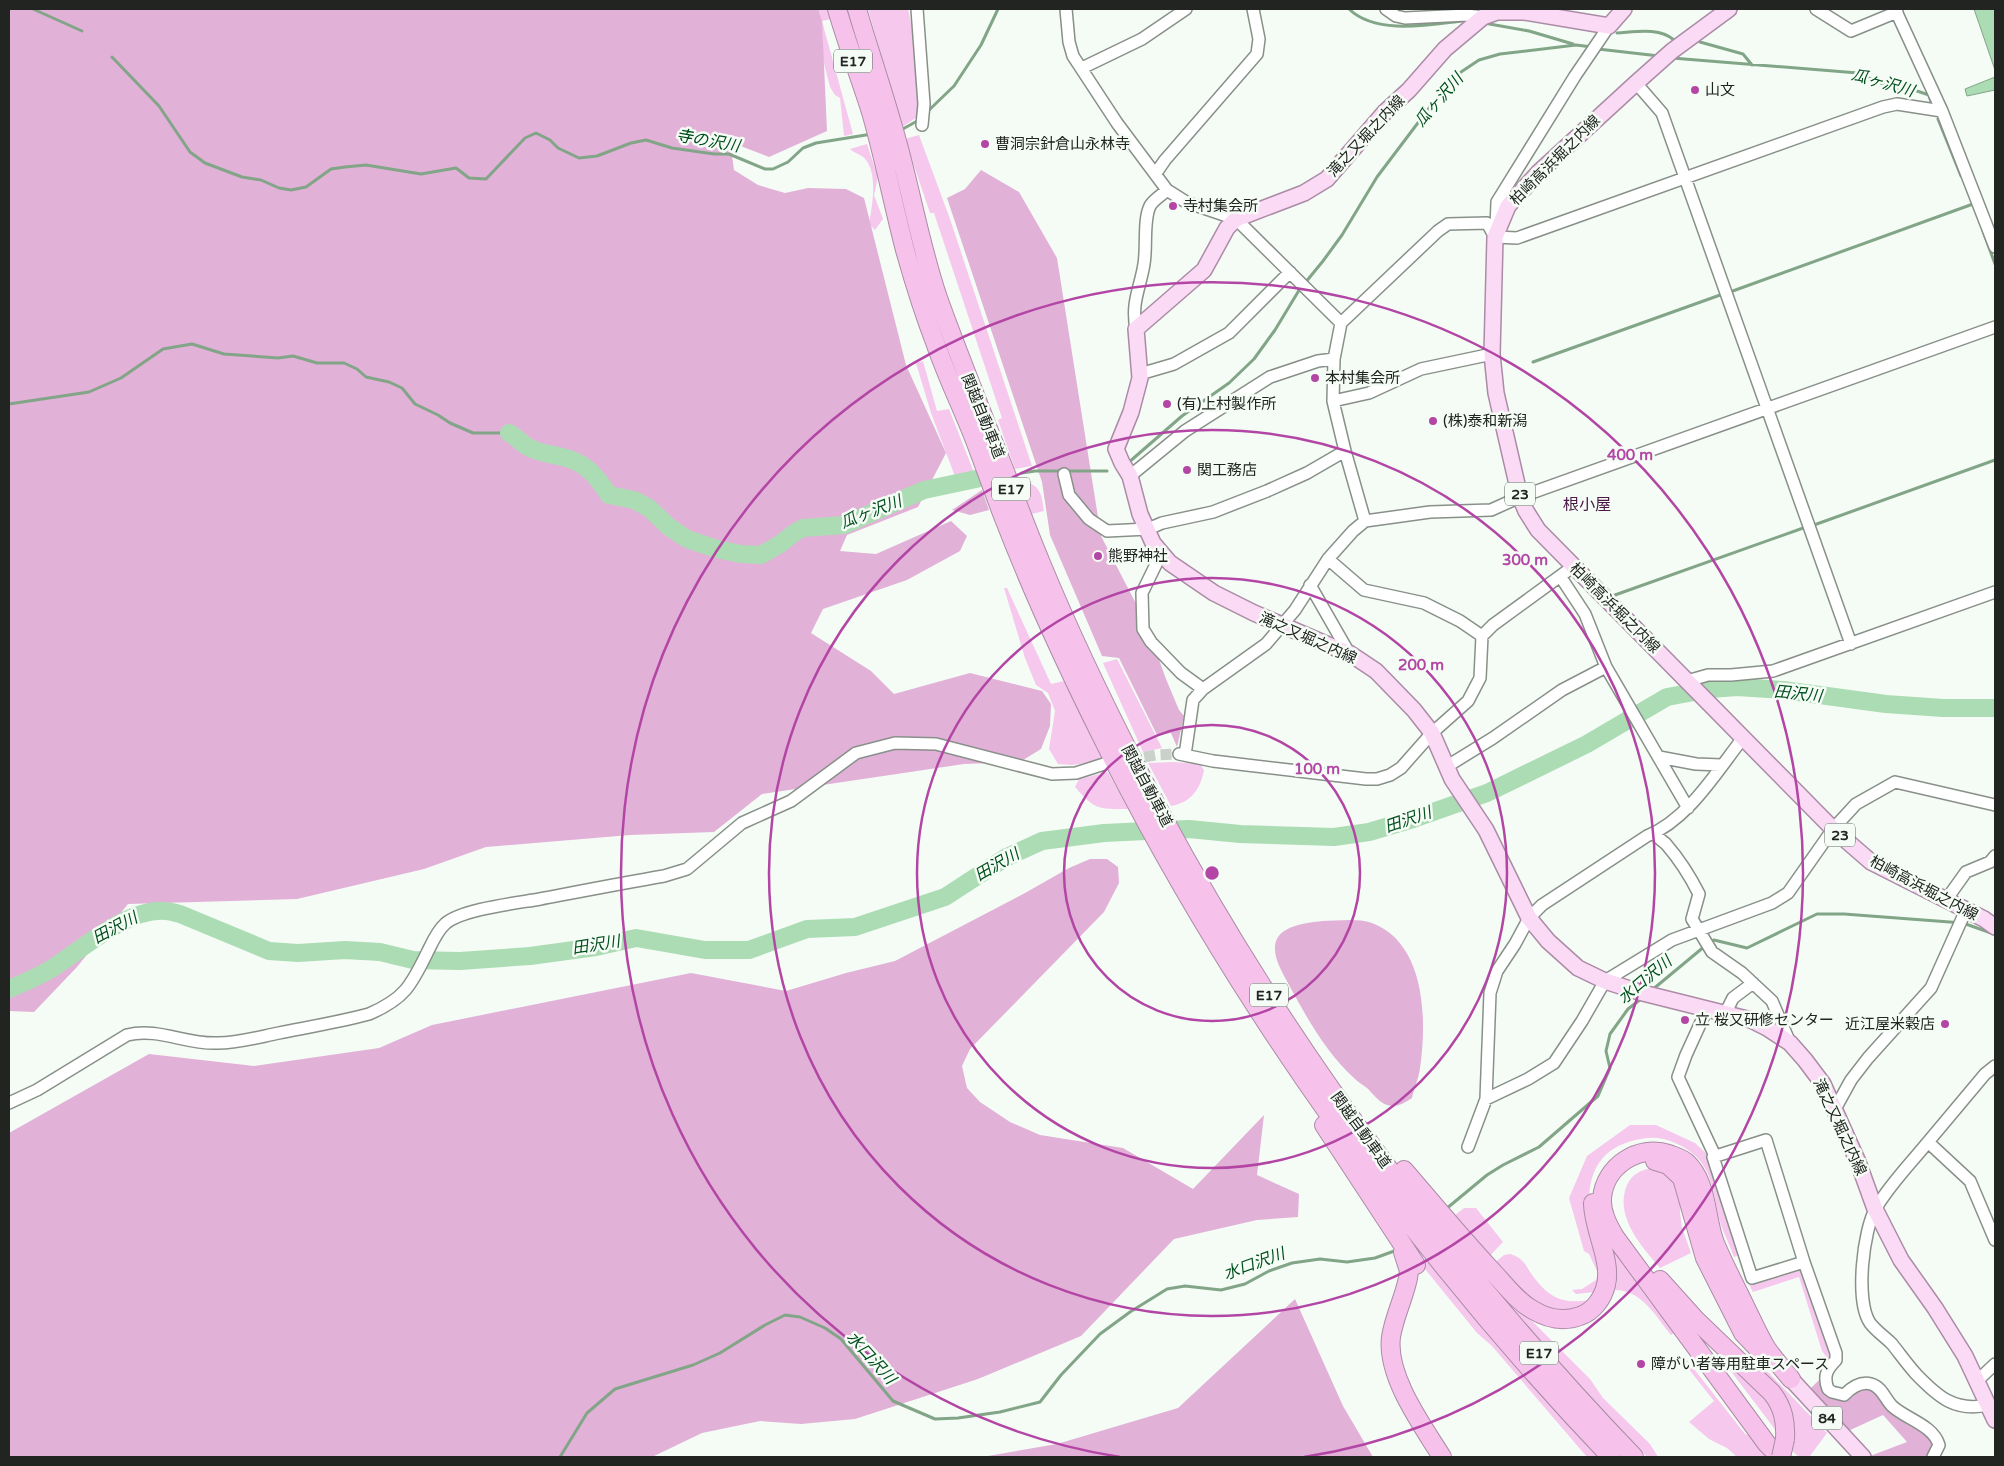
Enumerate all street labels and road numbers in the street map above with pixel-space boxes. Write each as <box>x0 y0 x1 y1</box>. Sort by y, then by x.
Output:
road number: E17 <box>834 49 872 72</box>
street label: 滝之又堀之内線 <box>1324 91 1408 181</box>
street label: 柏崎高浜堀之内線 <box>1506 111 1604 209</box>
street label: 関越自動車道 <box>958 371 1008 461</box>
road number: E17 <box>992 478 1030 500</box>
road number: 23 <box>1505 482 1535 506</box>
street label: 柏崎高浜堀之内線 <box>1566 559 1664 657</box>
street label: 滝之又堀之内線 <box>1256 608 1360 668</box>
street label: 関越自動車道 <box>1118 742 1176 830</box>
road number: 23 <box>1825 824 1855 846</box>
street label: 柏崎高浜堀之内線 <box>1867 852 1981 924</box>
road number: E17 <box>1250 984 1288 1006</box>
street label: 滝之又堀之内線 <box>1810 1076 1870 1178</box>
street label: 関越自動車道 <box>1327 1088 1395 1172</box>
road number: E17 <box>1520 1342 1558 1365</box>
road number: 84 <box>1812 1406 1842 1430</box>

